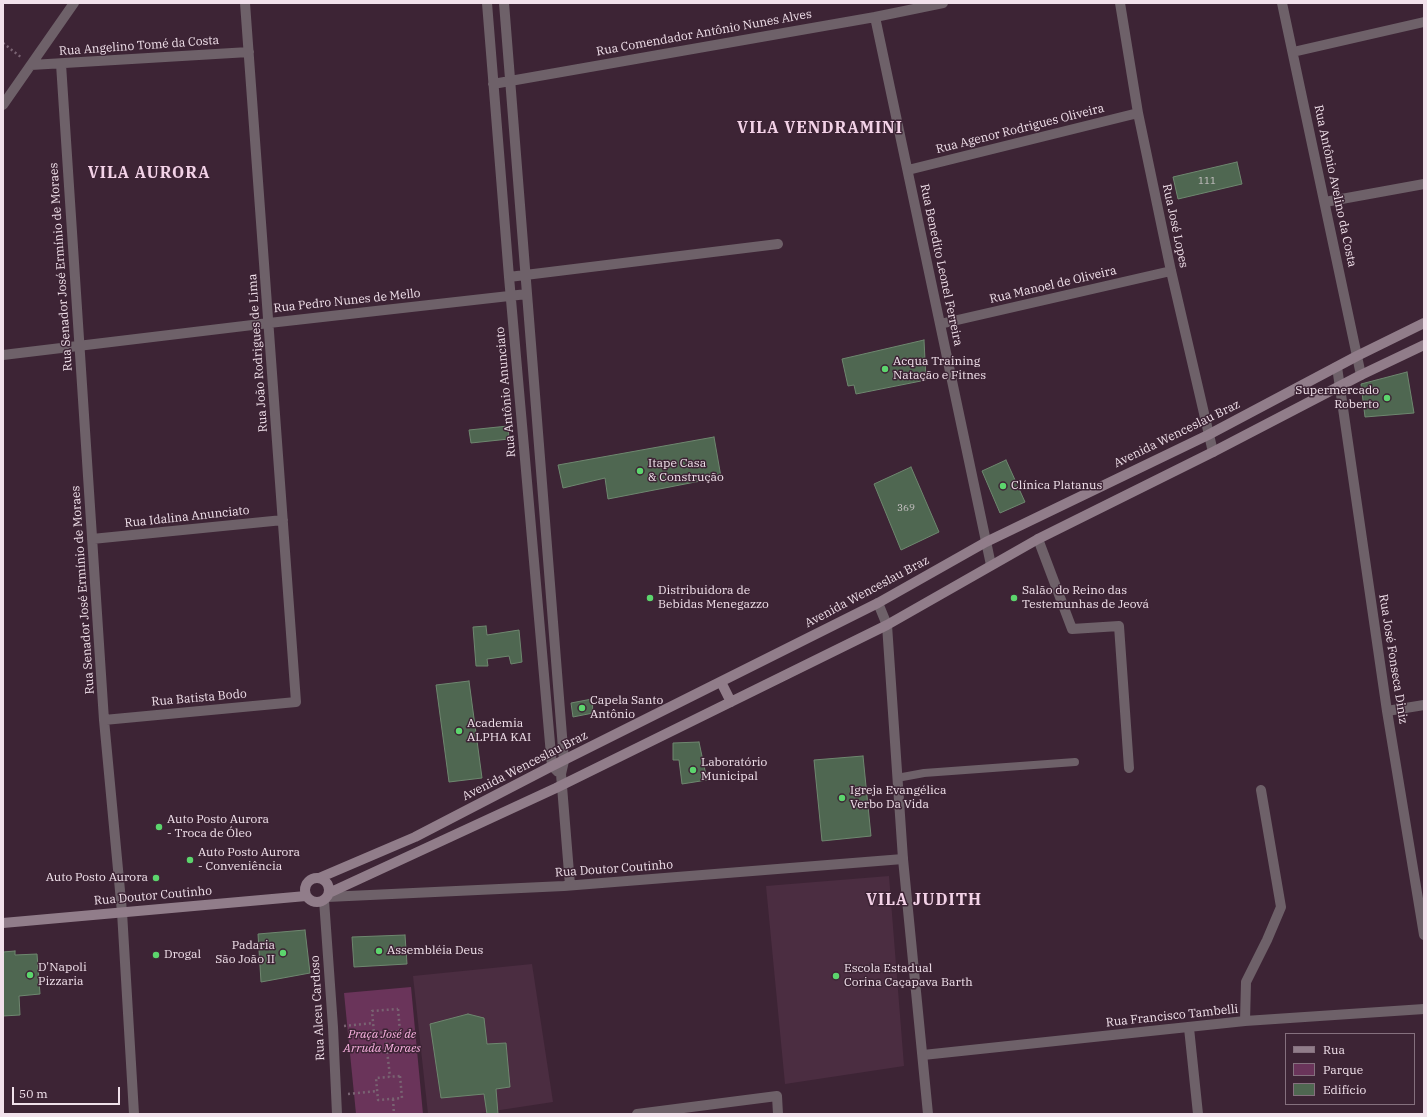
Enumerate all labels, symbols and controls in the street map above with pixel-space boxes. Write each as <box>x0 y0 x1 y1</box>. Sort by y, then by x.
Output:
street label: Rua Comendador Antônio Nunes Alves <box>595 7 813 59</box>
street label: Rua Angelino Tomé da Costa <box>58 33 220 59</box>
street label: Rua Agenor Rodrigues Oliveira <box>934 101 1106 157</box>
street label: Rua Antônio Avelino da Costa <box>1311 104 1359 268</box>
district label: VILA VENDRAMINI <box>737 118 903 138</box>
street label: Rua Senador José Ermínio de Moraes <box>47 162 75 372</box>
district label: VILA AURORA <box>88 163 210 183</box>
house number: 111 <box>1198 175 1216 187</box>
street label: Rua Benedito Leonel Ferreira <box>917 183 965 347</box>
street label: Rua José Lopes <box>1159 183 1191 269</box>
street label: Rua Manoel de Oliveira <box>988 263 1118 307</box>
street label: Rua João Rodrigues de Lima <box>245 273 271 433</box>
street label: Rua Pedro Nunes de Mello <box>273 286 421 316</box>
street label: Rua Antônio Anunciato <box>493 326 519 458</box>
place label: Acqua Training Natação e Fitnes <box>893 355 986 383</box>
marker: Acqua Training Natação e Fitnes <box>880 364 890 374</box>
place label: Supermercado Roberto <box>1295 384 1379 412</box>
marker: Supermercado Roberto <box>1382 393 1392 403</box>
street label: Avenida Wenceslau Braz <box>1112 397 1242 471</box>
place label: Itape Casa & Construção <box>648 457 724 485</box>
marker: Itape Casa & Construção <box>635 466 645 476</box>
place label: Clínica Platanus <box>1011 479 1102 493</box>
marker: Clínica Platanus <box>998 481 1008 491</box>
street label: Rua Senador José Ermínio de Moraes <box>69 485 97 695</box>
house number: 369 <box>897 502 915 514</box>
street label: Rua Idalina Anunciato <box>124 503 250 531</box>
street label: Avenida Wenceslau Braz <box>802 553 932 631</box>
place label: Distribuidora de Bebidas Menegazzo <box>658 584 769 612</box>
place label: Salão do Reino das Testemunhas de Jeová <box>1022 584 1149 612</box>
marker: Distribuidora de Bebidas Menegazzo <box>645 593 655 603</box>
marker: Salão do Reino das Testemunhas de Jeová <box>1009 593 1019 603</box>
street label: Rua José Fonseca Diniz <box>1376 593 1410 725</box>
street label: Rua Batista Bodo <box>151 687 247 709</box>
place label: Capela Santo Antônio <box>590 694 663 722</box>
marker: Capela Santo Antônio <box>577 703 587 713</box>
place label: Academia ALPHA KAI <box>467 717 531 745</box>
marker: Academia ALPHA KAI <box>454 726 464 736</box>
street label: Avenida Wenceslau Braz <box>460 728 590 804</box>
place label: Laboratório Municipal <box>701 756 767 784</box>
marker: Laboratório Municipal <box>688 765 698 775</box>
place label: Igreja Evangélica Verbo Da Vida <box>850 784 946 812</box>
marker: Igreja Evangélica Verbo Da Vida <box>837 793 847 803</box>
place label: Auto Posto Aurora - Troca de Óleo <box>167 813 269 841</box>
marker: Auto Posto Aurora - Troca de Óleo <box>154 822 164 832</box>
place label: Auto Posto Aurora - Conveniência <box>198 846 300 874</box>
marker: Auto Posto Aurora - Conveniência <box>185 855 195 865</box>
street label: Rua Doutor Coutinho <box>554 858 674 880</box>
place label: Auto Posto Aurora <box>46 871 148 885</box>
marker: Auto Posto Aurora <box>151 873 161 883</box>
street label: Rua Doutor Coutinho <box>93 884 213 908</box>
district label: VILA JUDITH <box>866 890 982 910</box>
place label: Padaria São João II <box>215 939 275 967</box>
place label: Assembléia Deus <box>387 944 483 958</box>
marker: Assembléia Deus <box>374 946 384 956</box>
place label: Drogal <box>164 948 201 962</box>
marker: Padaria São João II <box>278 948 288 958</box>
marker: Drogal <box>151 950 161 960</box>
street label: Rua Alceu Cardoso <box>308 955 328 1061</box>
place label: D'Napoli Pizzaria <box>38 961 87 989</box>
place label: Escola Estadual Corina Caçapava Barth <box>844 962 973 990</box>
marker: D'Napoli Pizzaria <box>25 970 35 980</box>
marker: Escola Estadual Corina Caçapava Barth <box>831 971 841 981</box>
street label: Rua Francisco Tambelli <box>1105 1002 1239 1030</box>
park label: Praça José de Arruda Moraes <box>343 1028 421 1056</box>
legend <box>1285 1033 1415 1105</box>
text: Rua <box>1323 1042 1345 1057</box>
text: Parque <box>1323 1062 1363 1077</box>
scale bar <box>14 1079 122 1105</box>
text: Edifício <box>1323 1082 1366 1097</box>
text: 50 m <box>19 1086 48 1101</box>

